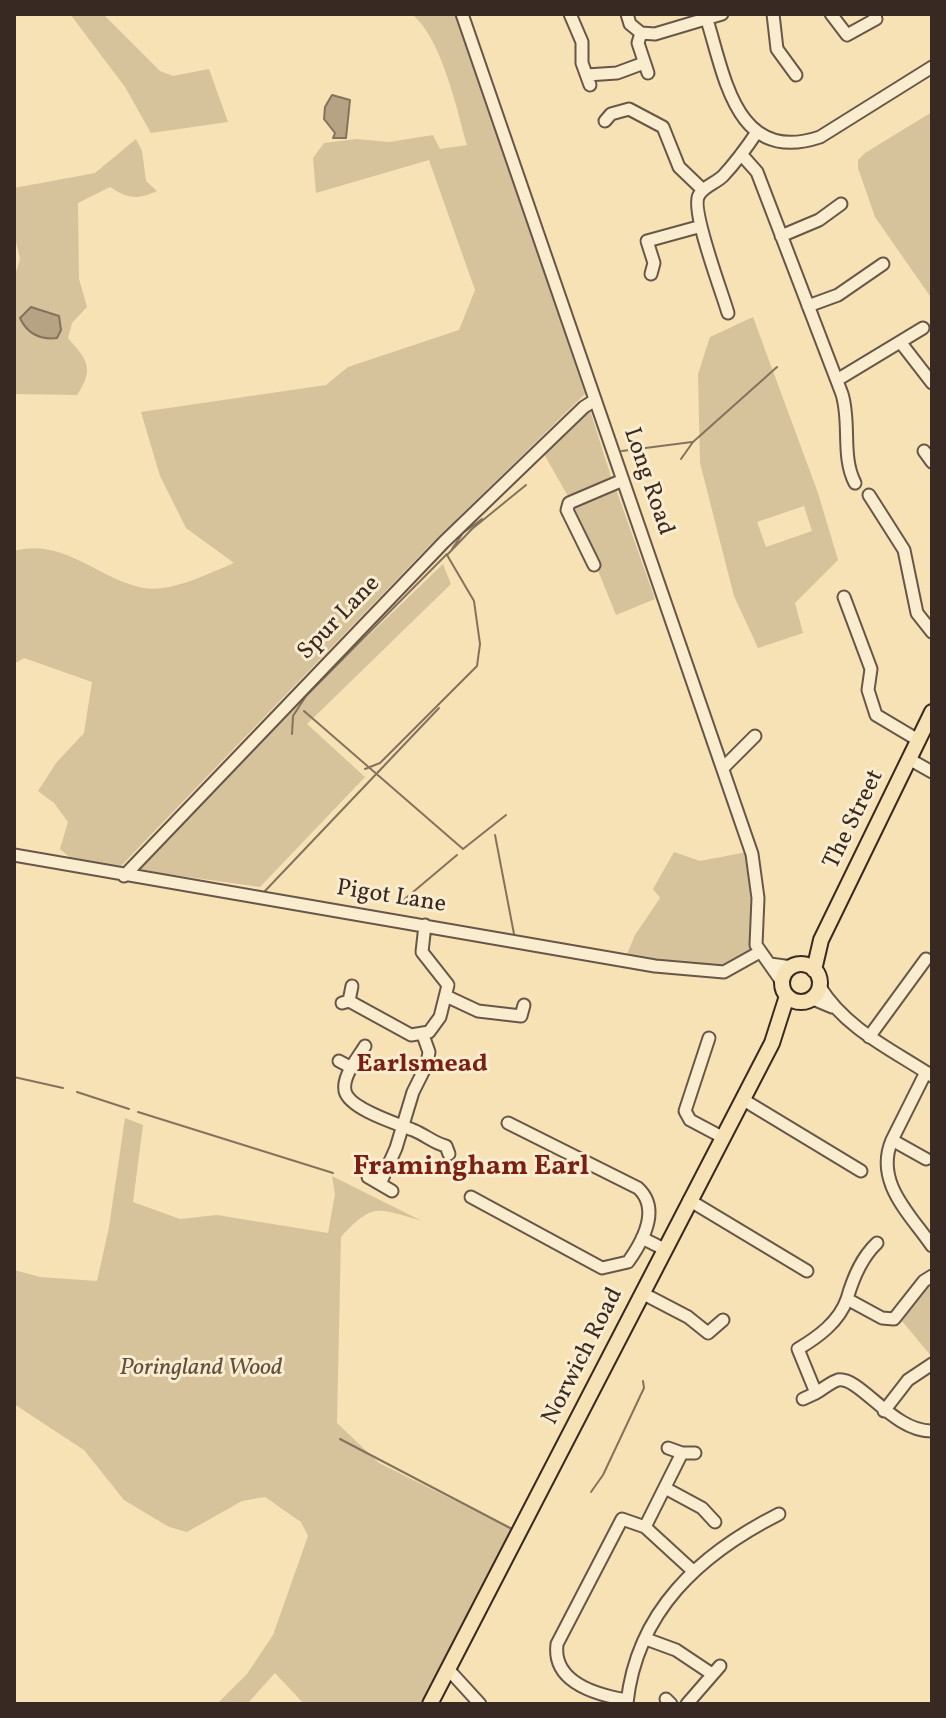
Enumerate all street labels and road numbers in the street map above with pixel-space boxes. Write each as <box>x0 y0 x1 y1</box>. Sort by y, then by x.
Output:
street label: Long Road <box>615 424 679 540</box>
street label: Spur Lane <box>293 571 387 667</box>
street label: The Street <box>819 766 891 874</box>
street label: Pigot Lane <box>334 875 448 921</box>
street label: Norwich Road <box>537 1284 631 1430</box>

